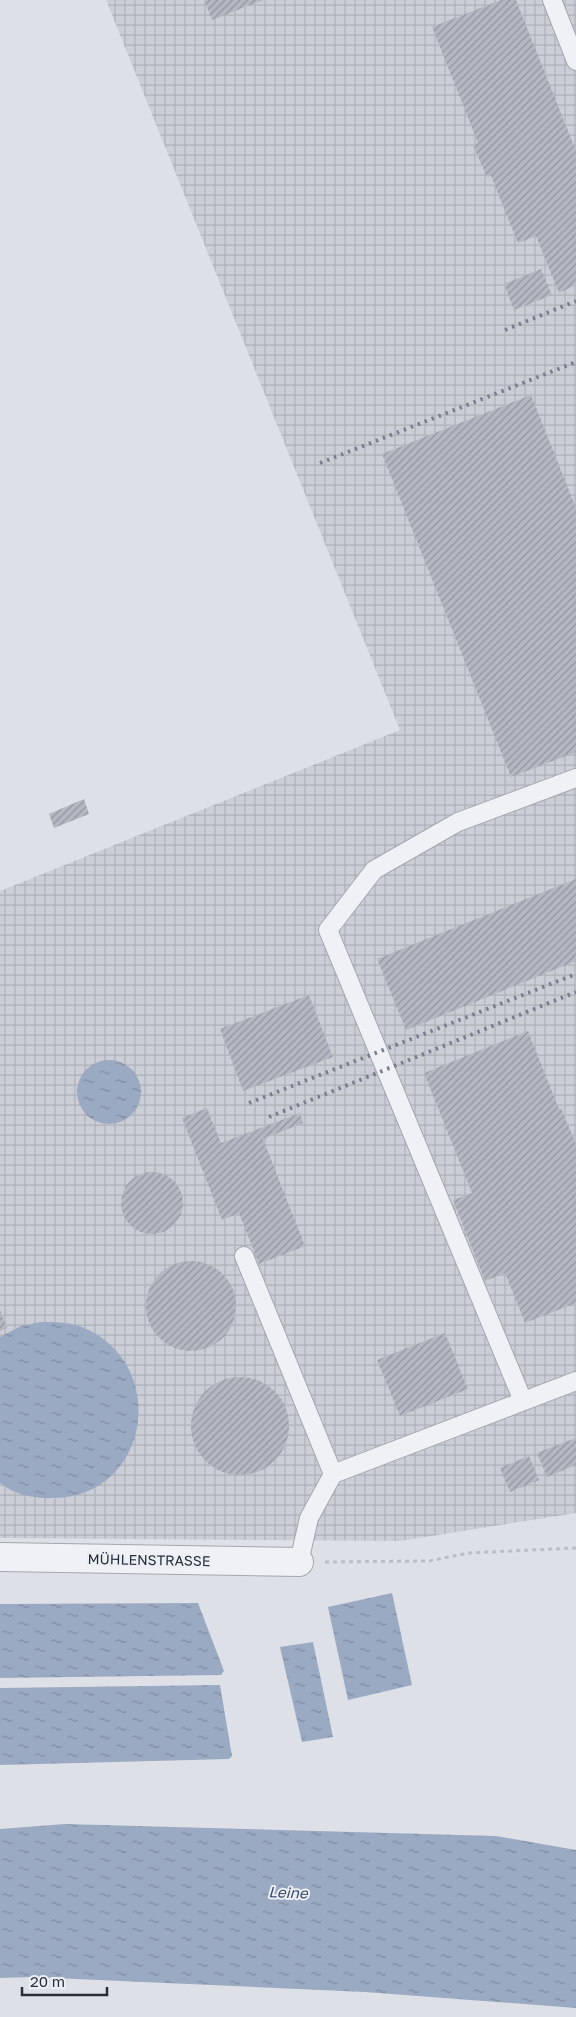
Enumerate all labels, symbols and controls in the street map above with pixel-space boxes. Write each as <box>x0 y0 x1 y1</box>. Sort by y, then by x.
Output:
street label: MÜHLENSTRASSE <box>87 1550 211 1569</box>
water label: Leine <box>268 1882 309 1902</box>
scale bar <box>22 1964 108 1996</box>
text: 20 m <box>30 1972 65 1990</box>

